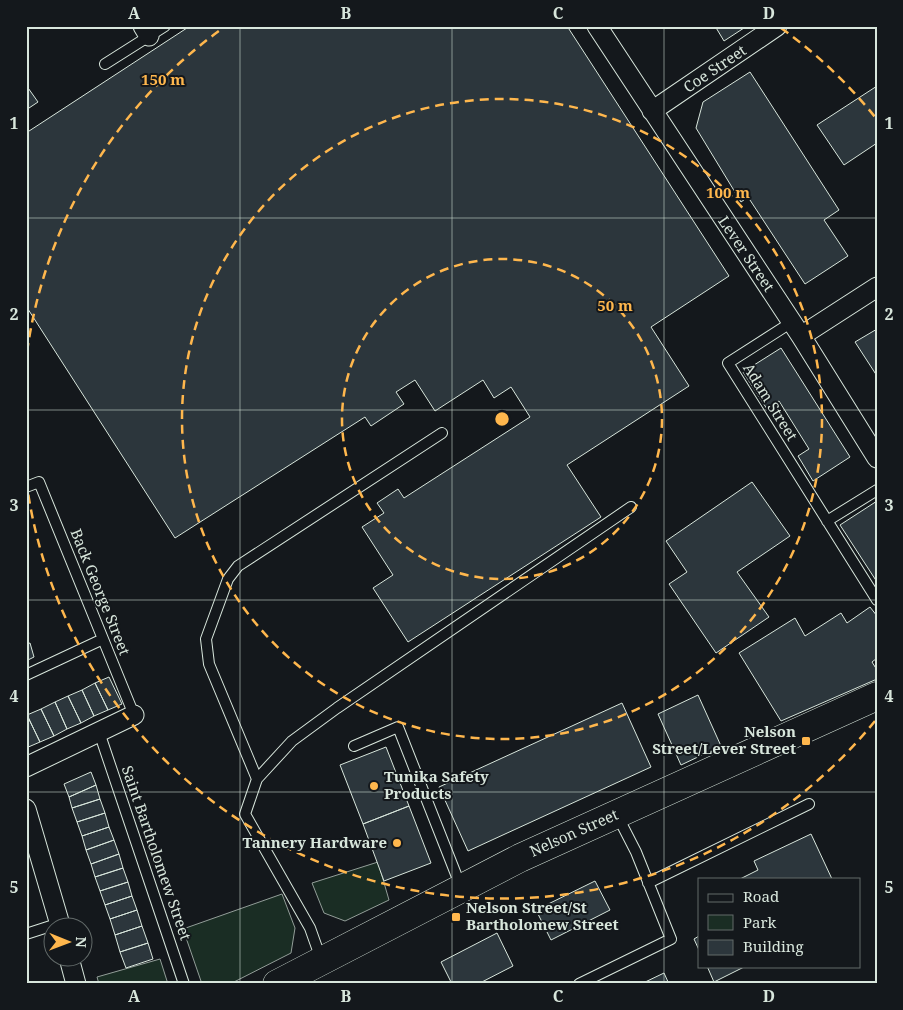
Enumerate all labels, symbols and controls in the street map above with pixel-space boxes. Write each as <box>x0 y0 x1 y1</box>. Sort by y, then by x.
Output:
text: A <box>128 2 141 24</box>
text: B <box>341 2 352 24</box>
text: C <box>553 2 564 24</box>
text: D <box>763 2 775 24</box>
street label: Coe Street <box>679 40 750 96</box>
text: 150 m <box>141 69 185 89</box>
text: 1 <box>9 112 19 134</box>
text: 1 <box>884 112 894 134</box>
text: 100 m <box>706 182 750 202</box>
street label: Lever Street <box>714 212 779 295</box>
text: 50 m <box>597 295 633 315</box>
text: 2 <box>9 303 19 325</box>
text: 2 <box>884 303 894 325</box>
street label: Adam Street <box>739 359 803 444</box>
centre of rings <box>493 410 511 428</box>
text: 3 <box>9 494 19 516</box>
text: 3 <box>884 494 894 516</box>
street label: Back George Street <box>66 525 135 658</box>
text: 4 <box>9 685 19 707</box>
text: 4 <box>884 685 894 707</box>
place label: Nelson Street/Lever Street <box>652 721 796 758</box>
marker: Nelson Street/Lever Street <box>800 735 812 747</box>
street label: Saint Bartholomew Street <box>118 763 196 943</box>
place label: Tunika Safety Products <box>384 766 489 803</box>
marker: Tunika Safety Products <box>368 780 380 792</box>
street label: Nelson Street <box>526 804 621 861</box>
place label: Tannery Hardware <box>243 832 387 852</box>
marker: Tannery Hardware <box>391 837 403 849</box>
text: 5 <box>9 876 19 898</box>
text: 5 <box>884 876 894 898</box>
legend <box>698 878 860 968</box>
text: Road <box>743 886 779 906</box>
place label: Nelson Street/St Bartholomew Street <box>466 897 619 934</box>
marker: Nelson Street/St Bartholomew Street <box>450 911 462 923</box>
text: Park <box>743 912 777 932</box>
north arrow <box>42 918 92 968</box>
text: Building <box>743 936 804 956</box>
text: N <box>72 937 91 948</box>
text: A <box>128 985 141 1007</box>
text: B <box>341 985 352 1007</box>
text: C <box>553 985 564 1007</box>
text: D <box>763 985 775 1007</box>

